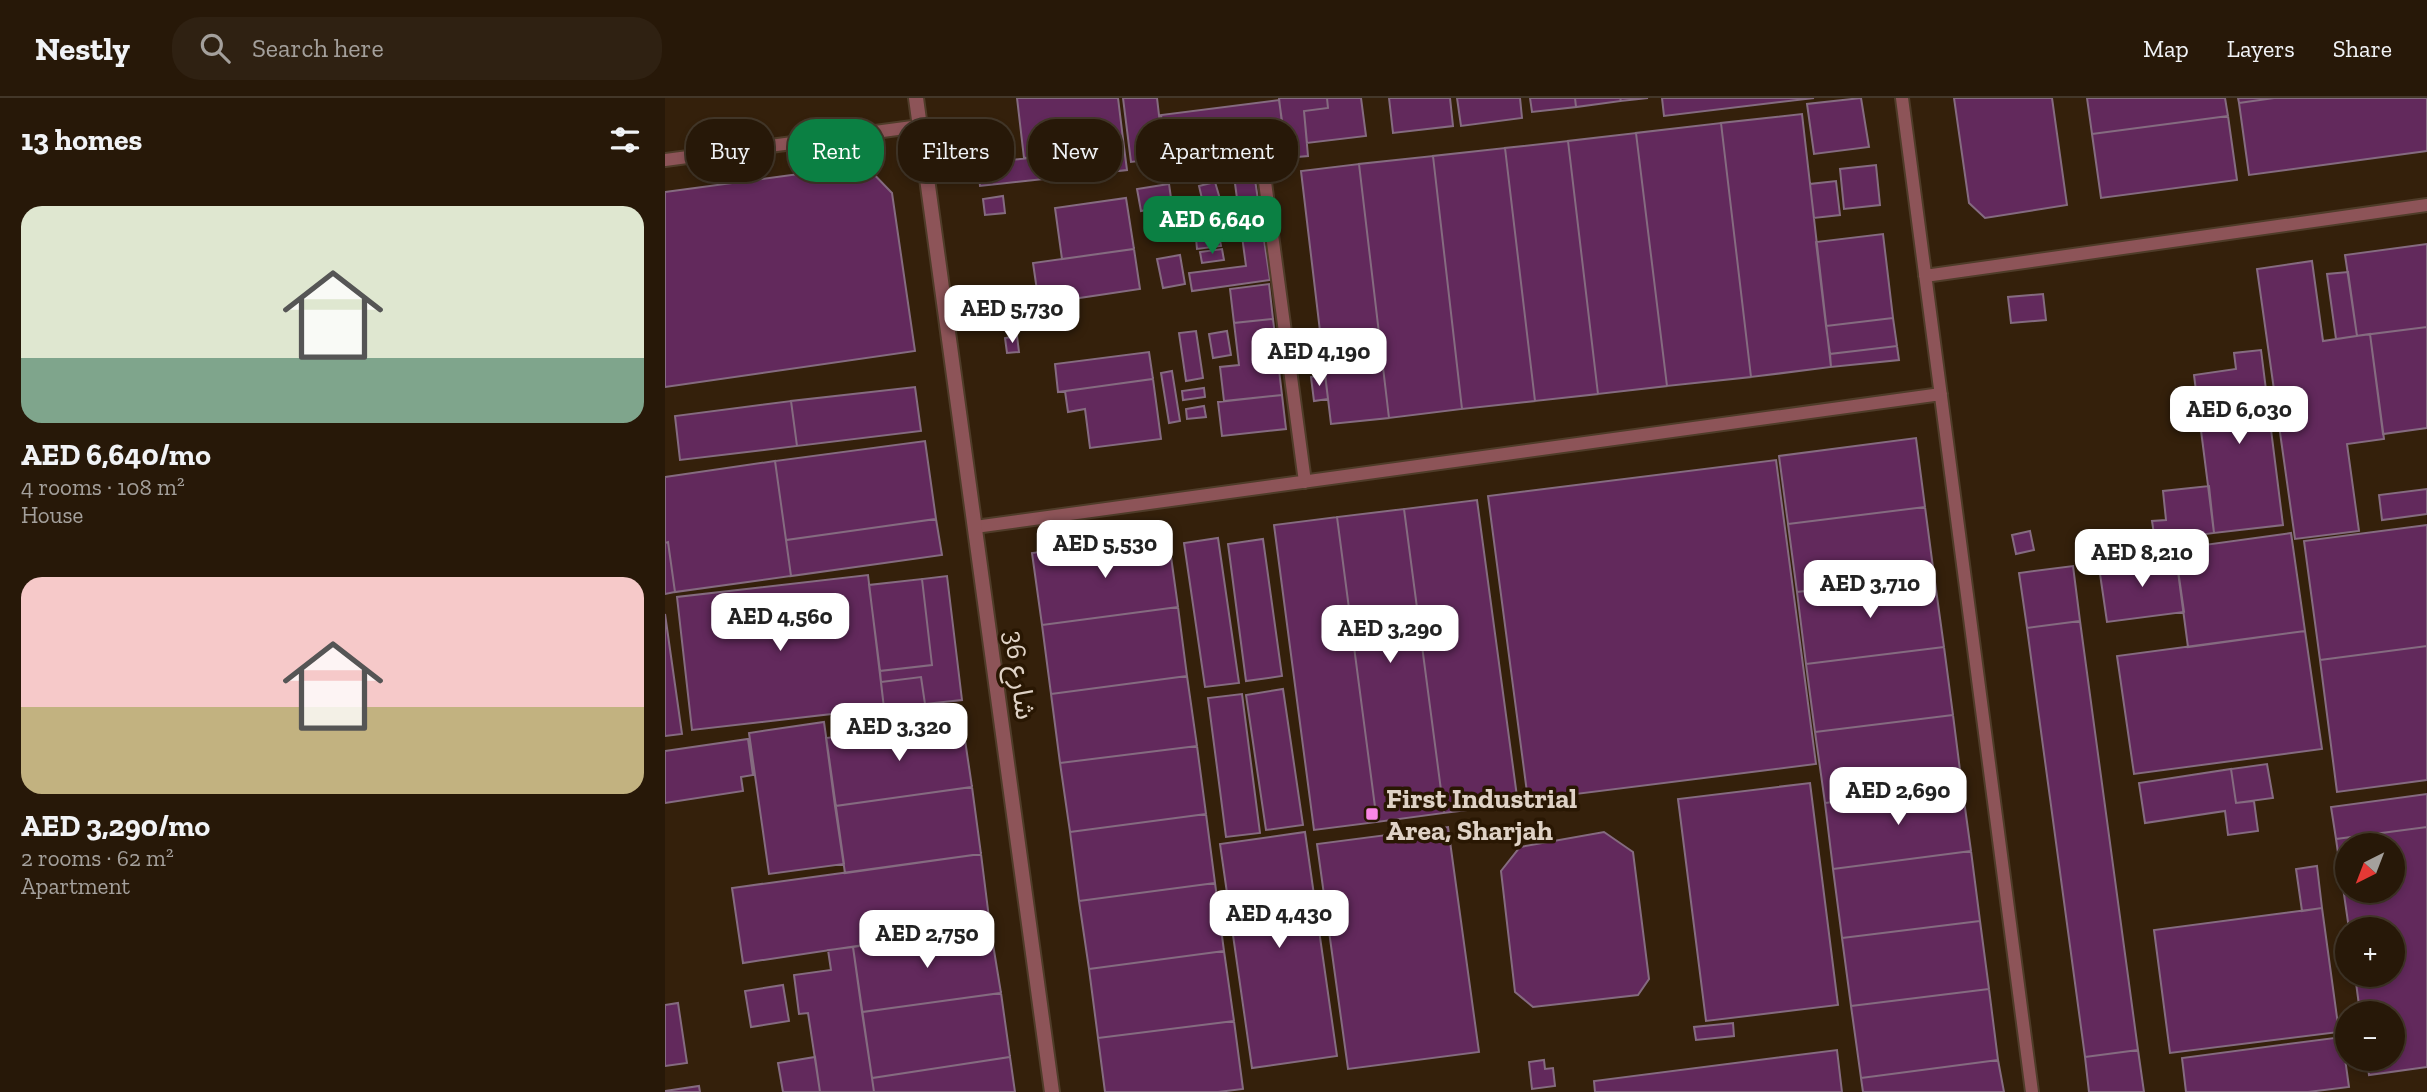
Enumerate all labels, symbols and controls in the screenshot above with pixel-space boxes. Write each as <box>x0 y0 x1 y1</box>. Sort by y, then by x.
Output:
search box <box>172 17 662 80</box>
text: Nestly <box>35 29 130 68</box>
icon: search <box>196 29 234 67</box>
text: Search here <box>252 32 384 64</box>
text: Map <box>2143 34 2189 63</box>
text: Layers <box>2227 34 2295 63</box>
text: Share <box>2333 34 2392 63</box>
chip: Buy <box>686 119 774 182</box>
chip: Rent <box>788 119 884 182</box>
chip: Filters <box>898 119 1014 182</box>
chip: New <box>1028 119 1122 182</box>
chip: Apartment <box>1136 119 1298 182</box>
icon: filters <box>606 121 644 159</box>
text: 13 homes <box>21 122 142 158</box>
pin: AED 6,640 <box>1132 197 1292 256</box>
text: AED 6,640 <box>1159 205 1265 233</box>
icon: home <box>270 252 396 378</box>
pin: AED 5,730 <box>932 286 1092 345</box>
text: AED 5,730 <box>960 294 1064 322</box>
pin: AED 4,190 <box>1239 328 1399 388</box>
text: AED 4,190 <box>1268 337 1370 365</box>
pin: AED 6,030 <box>2159 386 2319 446</box>
text: AED 6,030 <box>2186 395 2292 423</box>
text: AED 6,640/mo <box>21 437 211 473</box>
text: 4 rooms · 108 m² <box>21 473 185 501</box>
text: House <box>21 501 83 529</box>
pin: AED 5,530 <box>1025 520 1185 580</box>
text: AED 5,530 <box>1053 529 1157 557</box>
pin: AED 8,210 <box>2062 530 2222 589</box>
text: AED 8,210 <box>2091 538 2193 566</box>
pin: AED 3,710 <box>1790 560 1950 620</box>
text: AED 3,710 <box>1820 569 1920 597</box>
pin: AED 4,560 <box>700 594 860 653</box>
text: AED 4,560 <box>727 602 833 630</box>
pin: AED 3,290 <box>1310 606 1470 665</box>
text: AED 3,290 <box>1337 614 1443 642</box>
icon: home <box>270 623 396 749</box>
street label: شارع 36 <box>993 628 1043 722</box>
pin: AED 3,320 <box>819 704 979 763</box>
text: AED 3,320 <box>846 712 952 740</box>
pin: AED 2,690 <box>1818 768 1978 827</box>
text: AED 2,690 <box>1846 776 1950 804</box>
place label: First Industrial Area, Sharjah <box>1386 782 1577 847</box>
marker: First Industrial Area, Sharjah <box>1364 806 1380 822</box>
text: AED 3,290/mo <box>21 808 210 844</box>
north arrow <box>2335 833 2405 903</box>
map controls <box>2335 833 2405 1071</box>
text: 2 rooms · 62 m² <box>21 844 174 872</box>
text: Apartment <box>21 872 130 900</box>
pin: AED 4,430 <box>1199 890 1359 950</box>
text: AED 4,430 <box>1226 899 1332 927</box>
pin: AED 2,750 <box>847 910 1007 970</box>
button: + <box>2335 917 2405 987</box>
text: AED 2,750 <box>875 919 979 947</box>
button: − <box>2335 1001 2405 1071</box>

